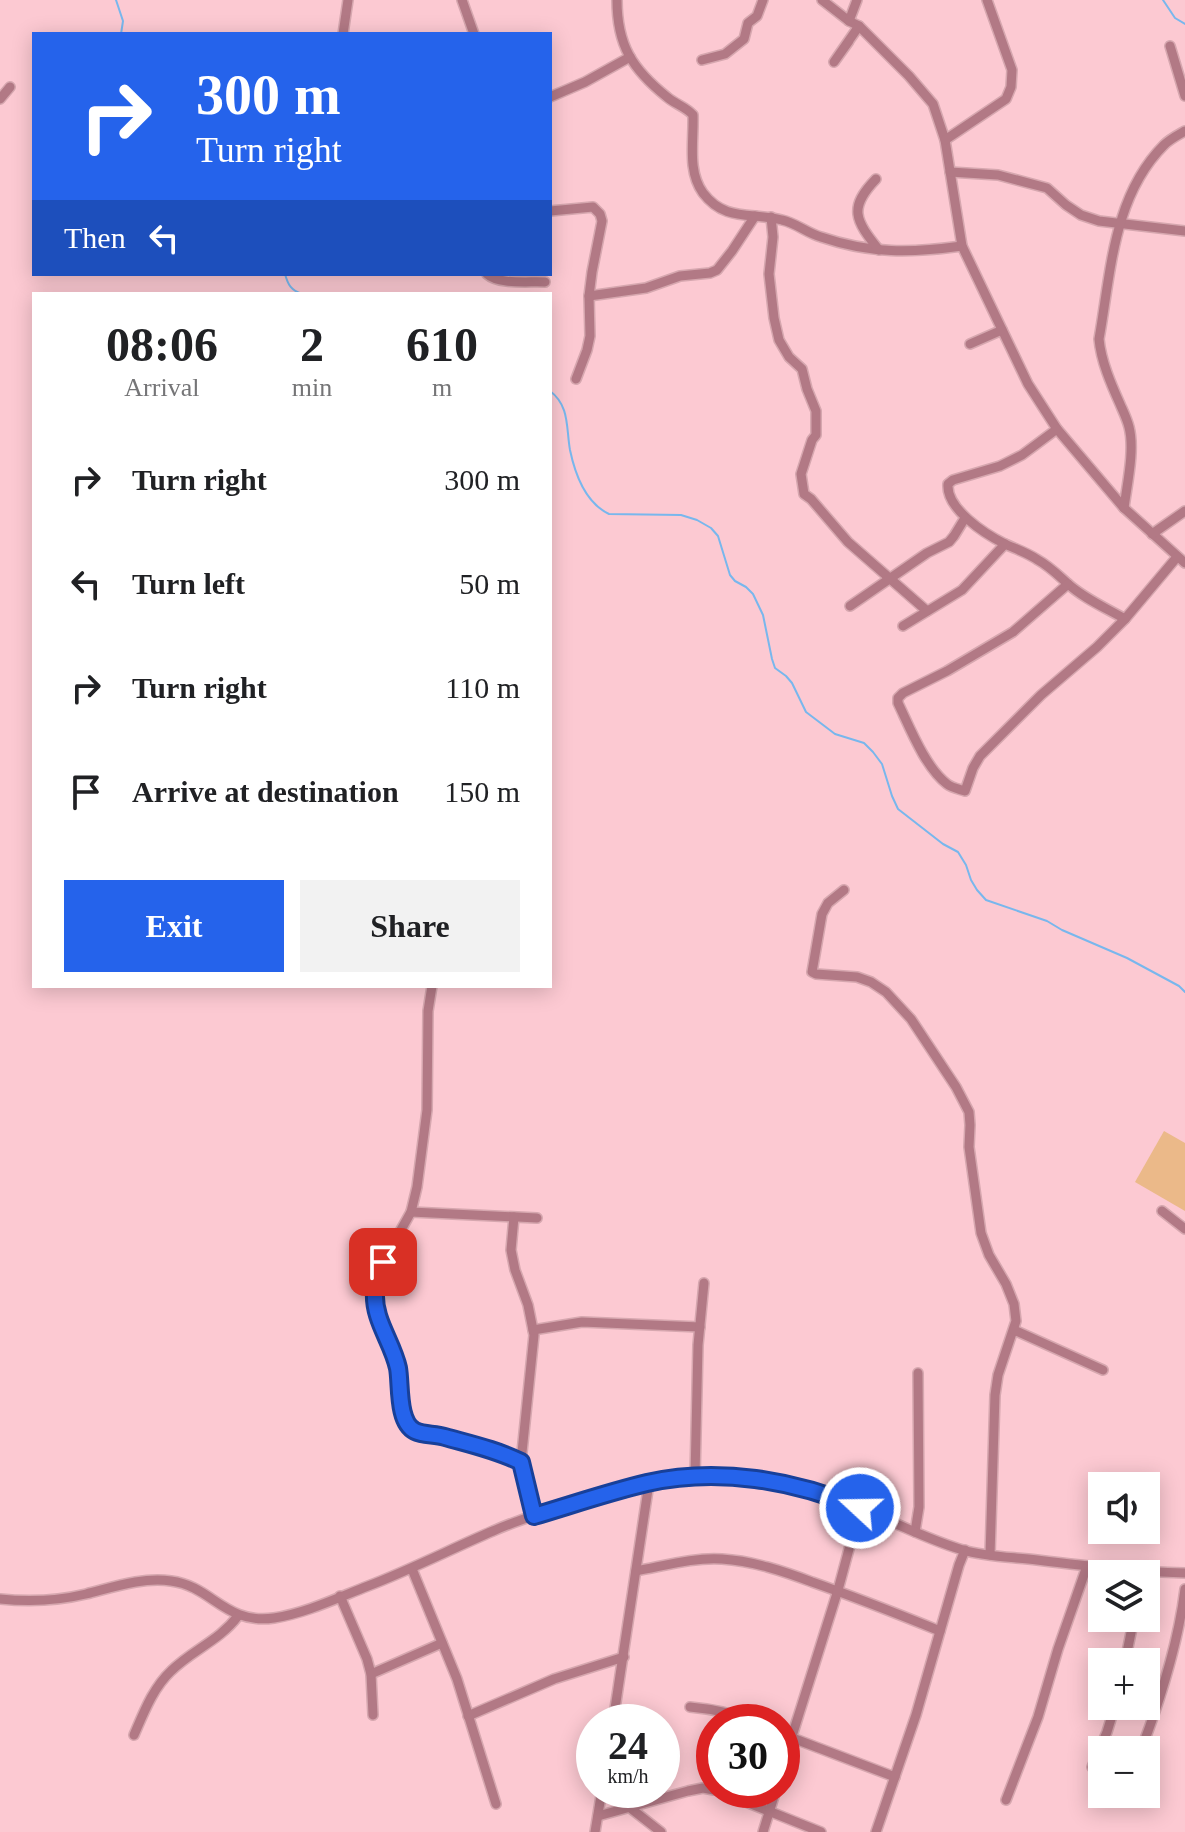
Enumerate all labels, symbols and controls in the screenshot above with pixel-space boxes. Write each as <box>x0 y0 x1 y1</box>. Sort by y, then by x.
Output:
icon: right <box>64 64 168 168</box>
text: 300 m <box>196 64 341 126</box>
text: Turn right <box>196 130 342 170</box>
icon: left <box>142 216 186 260</box>
text: Then <box>64 221 126 254</box>
text: 08:06 <box>106 318 218 371</box>
text: 2 <box>300 318 324 371</box>
text: 610 <box>406 318 478 371</box>
text: Arrival <box>124 373 199 402</box>
text: min <box>292 373 332 402</box>
text: m <box>432 373 452 402</box>
icon: right <box>64 458 108 502</box>
text: Turn right <box>132 463 267 496</box>
text: 300 m <box>444 463 520 496</box>
icon: left <box>64 562 108 606</box>
text: Turn left <box>132 567 245 600</box>
text: 50 m <box>459 567 520 600</box>
icon: right <box>64 666 108 710</box>
text: Turn right <box>132 671 267 704</box>
text: 110 m <box>445 671 520 704</box>
icon: arrive <box>64 770 108 814</box>
text: Arrive at destination <box>132 775 399 808</box>
text: 150 m <box>444 775 520 808</box>
button: Exit <box>64 880 284 972</box>
button: Share <box>300 880 520 972</box>
pin <box>349 1228 417 1296</box>
icon: arrive <box>361 1240 405 1284</box>
position arrow <box>818 1466 902 1550</box>
map controls <box>1088 1472 1160 1808</box>
button: sound <box>1088 1472 1160 1544</box>
button: layers <box>1088 1560 1160 1632</box>
button: + <box>1088 1648 1160 1720</box>
speed limit sign: 30 <box>696 1704 800 1808</box>
text: 24 <box>608 1723 648 1768</box>
button: − <box>1088 1736 1160 1808</box>
text: km/h <box>607 1765 649 1787</box>

